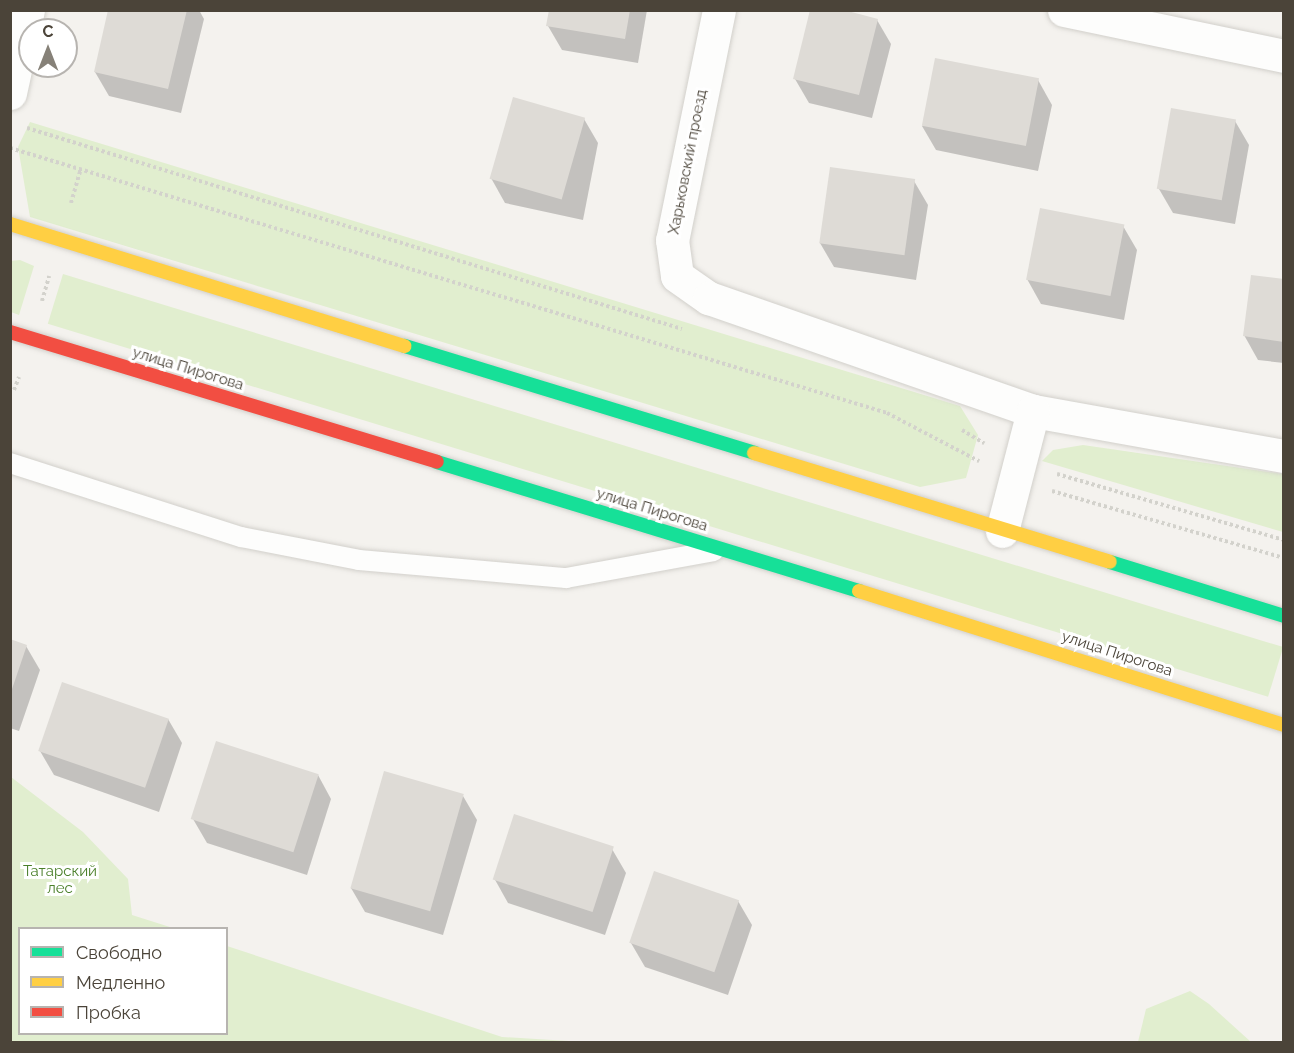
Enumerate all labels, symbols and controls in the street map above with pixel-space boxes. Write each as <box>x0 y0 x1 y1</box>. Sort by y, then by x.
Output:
north arrow <box>18 18 78 78</box>
text: С <box>43 22 53 41</box>
street label: Харьковский проезд <box>665 88 711 236</box>
street label: улица Пирогова <box>130 344 246 394</box>
street label: улица Пирогова <box>594 485 710 535</box>
street label: улица Пирогова <box>1059 628 1175 680</box>
park label: Татарский лес <box>23 862 97 897</box>
legend <box>18 927 228 1035</box>
text: Свободно <box>76 942 162 963</box>
text: Медленно <box>76 972 165 993</box>
text: Пробка <box>76 1002 141 1023</box>

